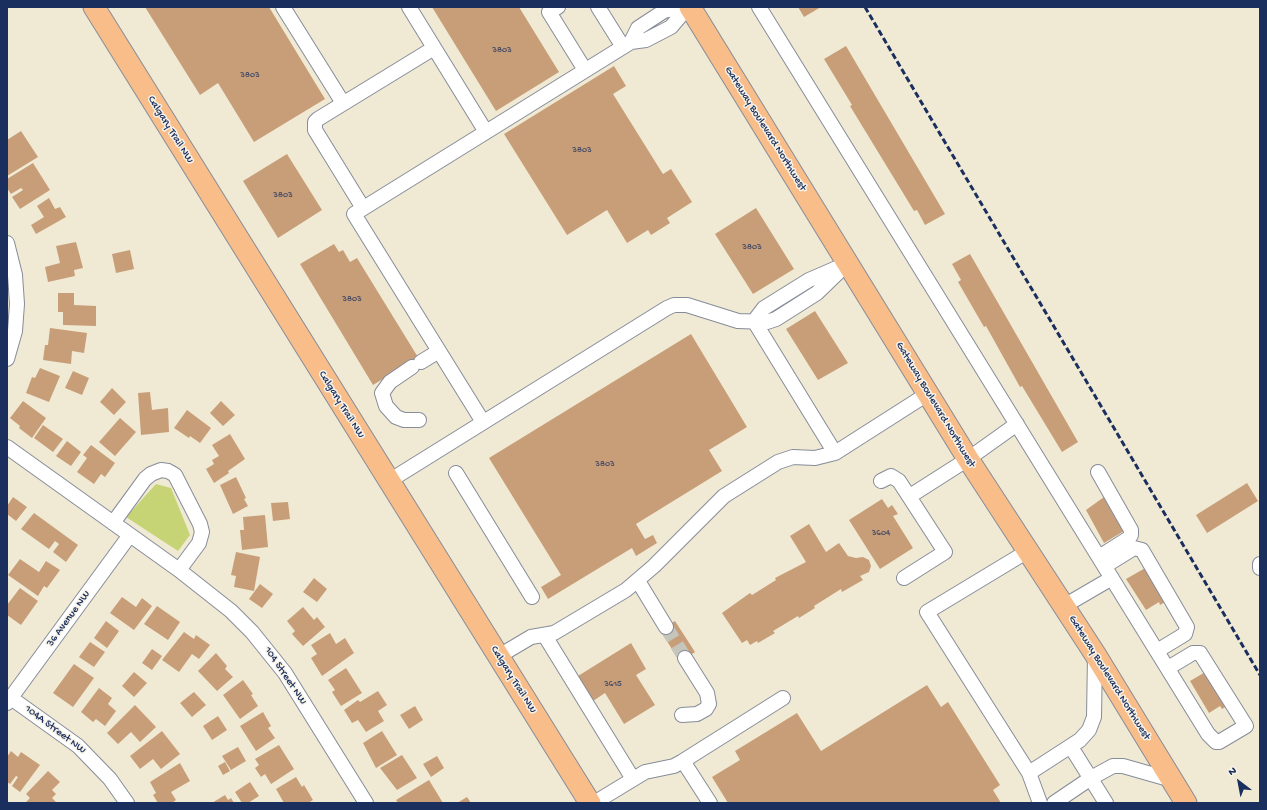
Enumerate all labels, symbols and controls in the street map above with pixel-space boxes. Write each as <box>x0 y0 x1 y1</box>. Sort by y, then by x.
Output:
house number: 3803 <box>492 46 512 56</box>
street label: Gateway Boulevard Northwest <box>721 64 809 194</box>
house number: 3803 <box>240 71 260 81</box>
street label: Calgary Trail NW <box>144 94 196 166</box>
house number: 3803 <box>572 146 592 156</box>
house number: 3803 <box>273 191 293 201</box>
house number: 3803 <box>742 243 762 253</box>
house number: 3803 <box>342 295 362 305</box>
street label: Gateway Boulevard Northwest <box>892 340 978 470</box>
street label: Calgary Trail NW <box>315 369 367 441</box>
house number: 3803 <box>595 460 615 470</box>
house number: 3604 <box>872 529 890 539</box>
street label: 36 Avenue NW <box>44 588 94 650</box>
street label: Gateway Boulevard Northwest <box>1065 613 1153 743</box>
street label: Calgary Trail NW <box>487 644 539 716</box>
street label: 104 Street NW <box>261 645 309 707</box>
house number: 3615 <box>604 680 622 690</box>
street label: 104A Street NW <box>22 703 88 757</box>
north arrow <box>1219 762 1259 802</box>
text: N <box>1226 765 1239 779</box>

